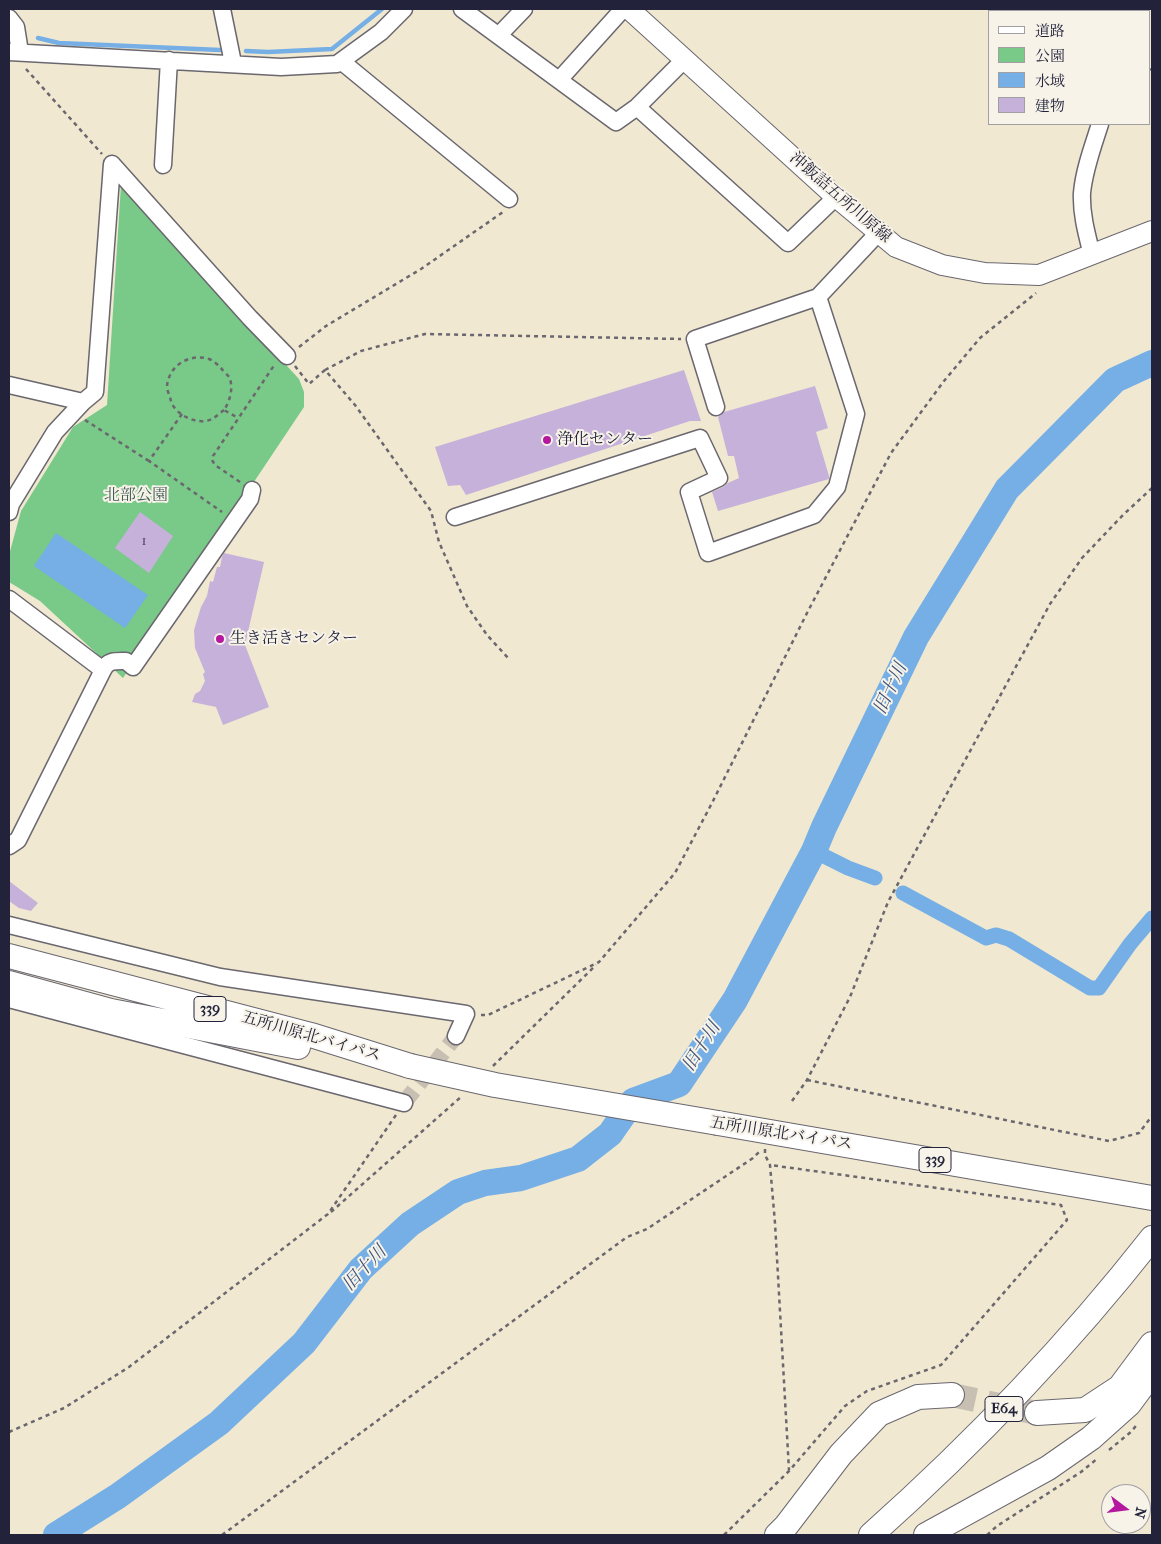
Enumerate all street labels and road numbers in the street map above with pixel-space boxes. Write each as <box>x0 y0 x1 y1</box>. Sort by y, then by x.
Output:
street label: 沖飯詰五所川原線 <box>785 149 895 247</box>
road number: 339 <box>194 996 226 1022</box>
street label: 五所川原北バイパス <box>239 1008 383 1066</box>
street label: 五所川原北バイパス <box>708 1113 854 1155</box>
road number: 339 <box>919 1148 951 1172</box>
road number: E64 <box>985 1396 1023 1422</box>

